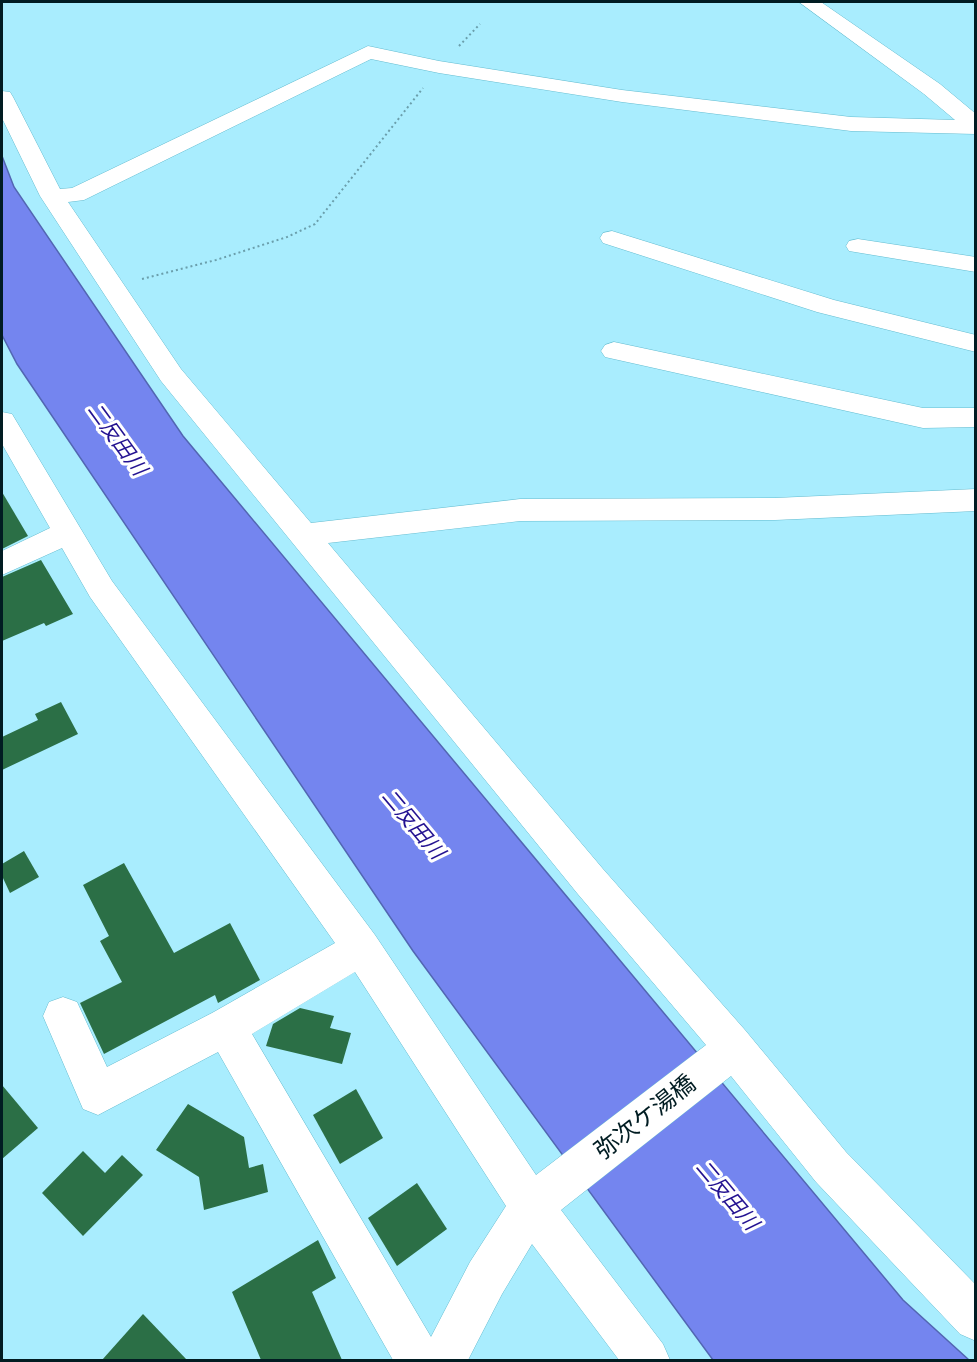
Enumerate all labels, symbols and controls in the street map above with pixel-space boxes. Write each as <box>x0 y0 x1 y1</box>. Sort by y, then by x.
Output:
water label: 二反田川 <box>82 397 153 482</box>
water label: 二反田川 <box>376 783 451 866</box>
street label: 弥次ケ湯橋 <box>589 1069 701 1165</box>
water label: 二反田川 <box>690 1154 765 1237</box>

